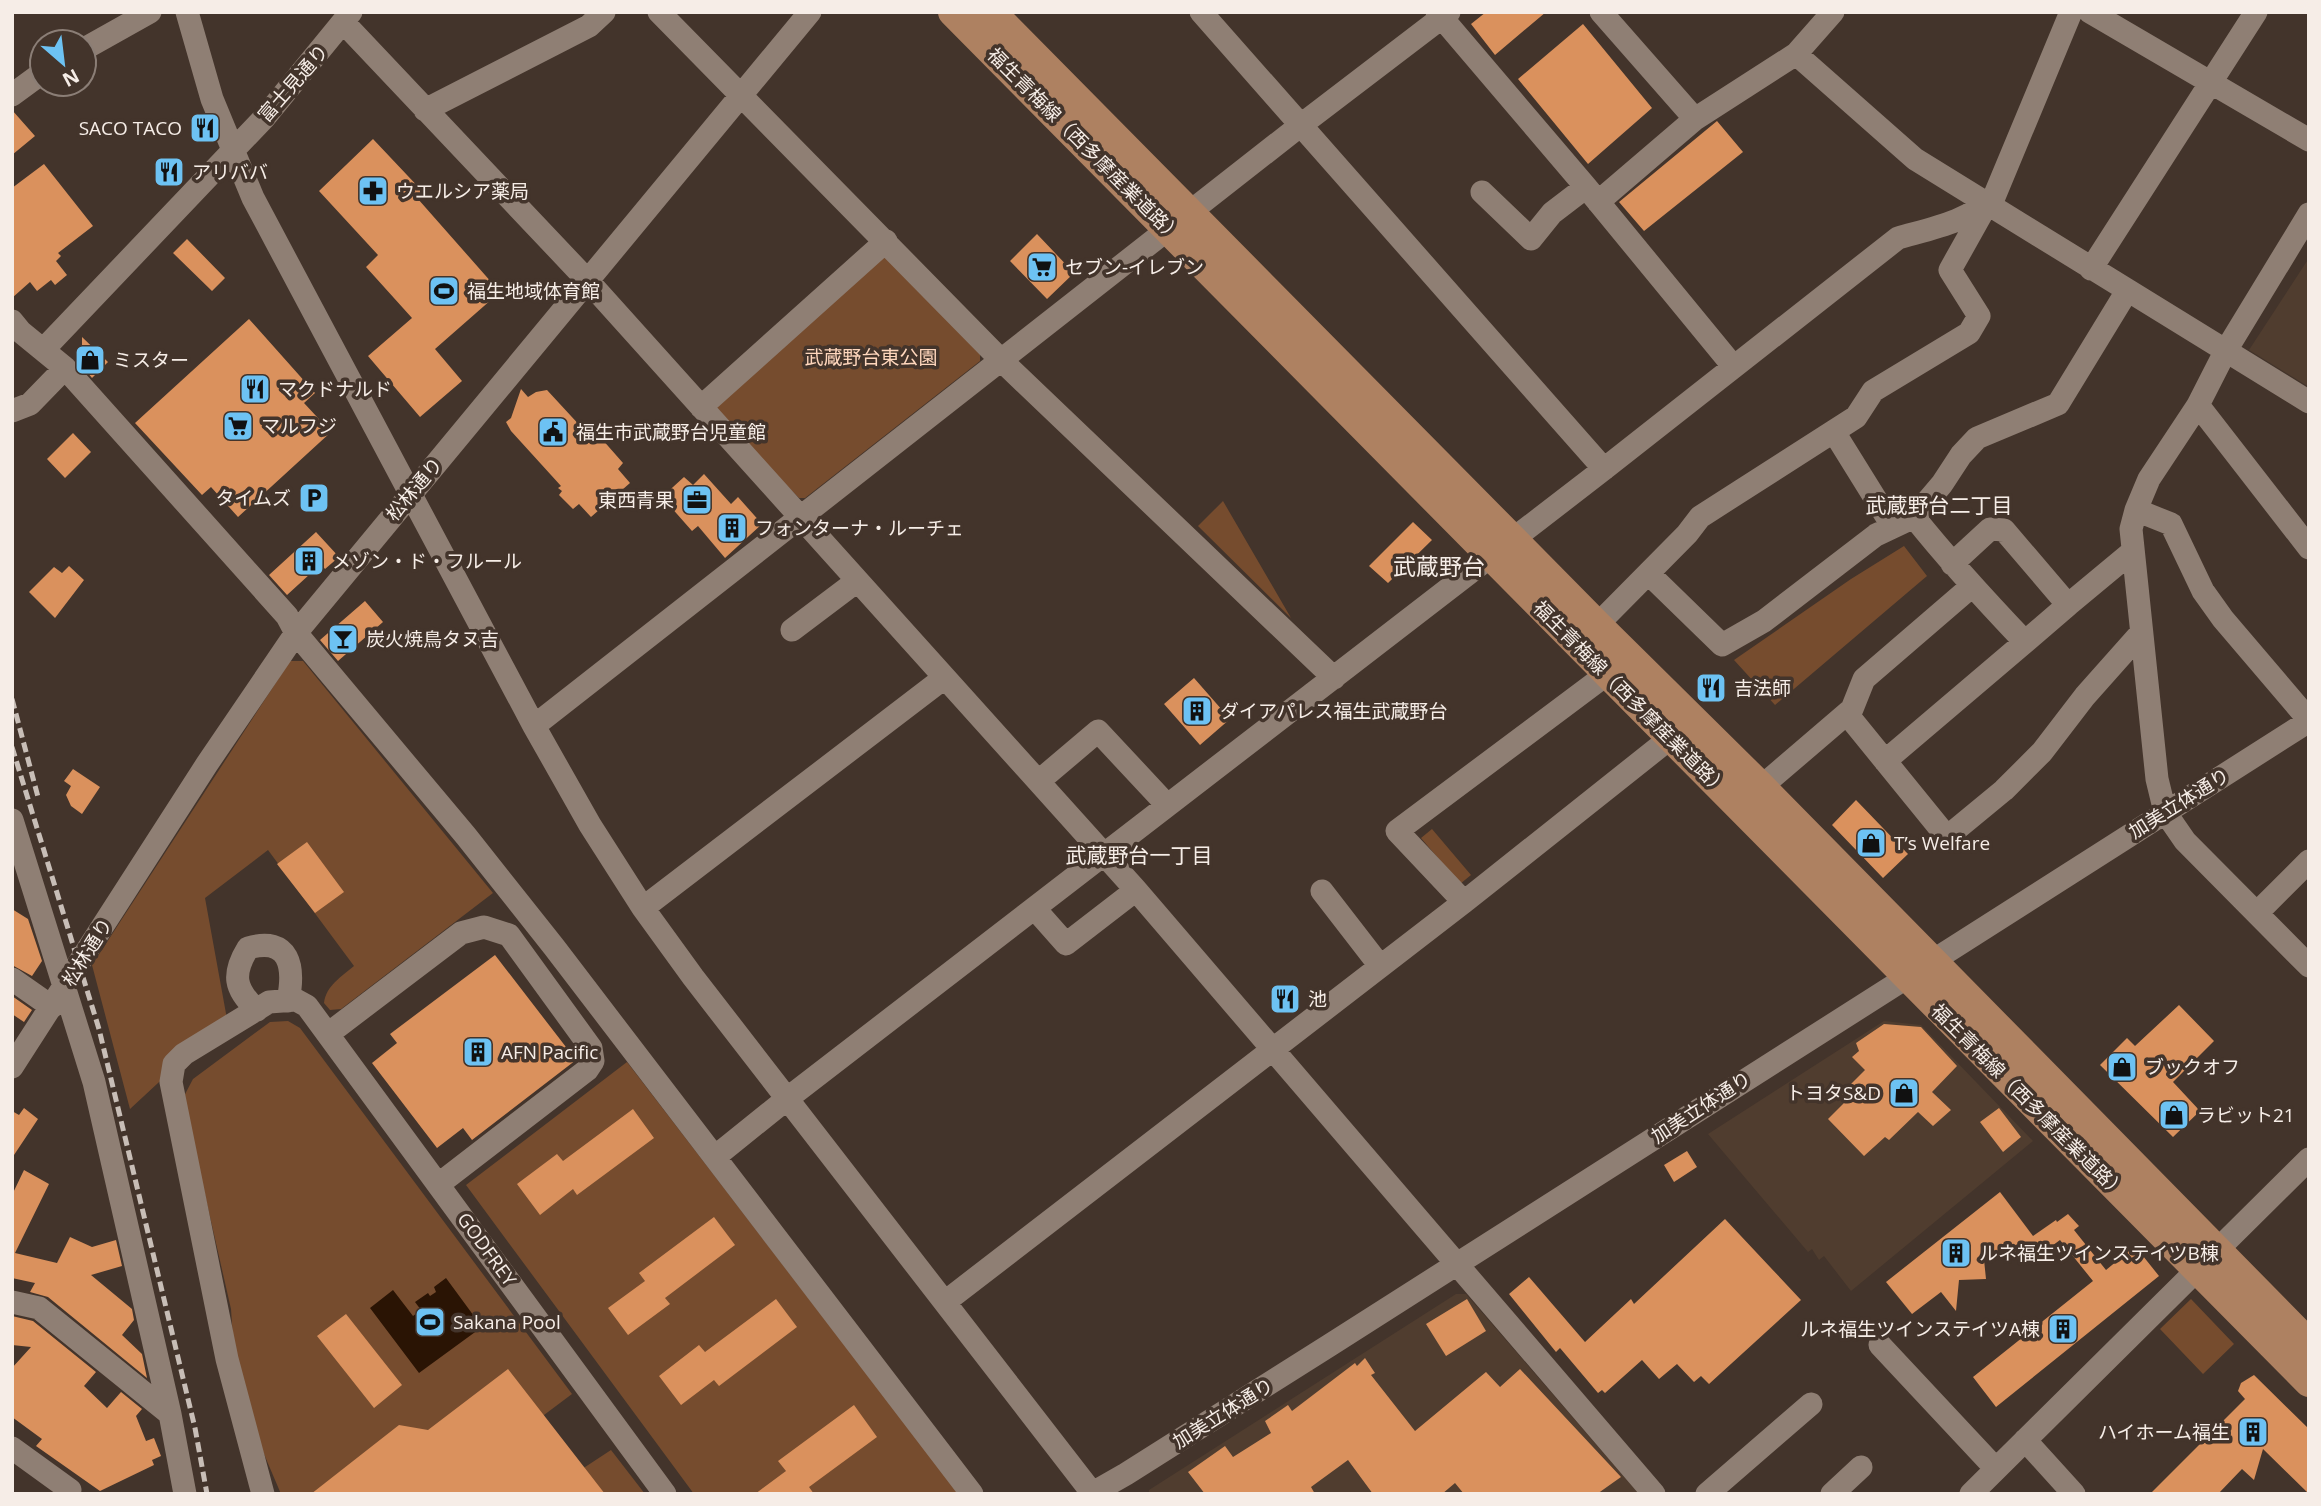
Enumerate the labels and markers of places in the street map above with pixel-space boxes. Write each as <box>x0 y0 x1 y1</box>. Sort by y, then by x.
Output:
restaurant icon: SACO TACO <box>188 111 222 145</box>
place label: SACO TACO <box>79 115 182 141</box>
restaurant icon: アリババ <box>152 155 186 189</box>
place label: アリババ <box>192 159 268 185</box>
pharmacy icon: ウエルシア薬局 <box>356 174 390 208</box>
place label: ウエルシア薬局 <box>396 178 529 204</box>
supermarket icon: セブン-イレブン <box>1025 250 1059 284</box>
place label: セブン-イレブン <box>1065 254 1204 280</box>
sports icon: 福生地域体育館 <box>427 274 461 308</box>
place label: 福生地域体育館 <box>467 278 600 304</box>
shop icon: ミスター <box>73 343 107 377</box>
place label: ミスター <box>113 347 189 373</box>
restaurant icon: マクドナルド <box>238 372 272 406</box>
place label: マクドナルド <box>278 376 392 402</box>
supermarket icon: マルフジ <box>221 409 255 443</box>
place label: マルフジ <box>261 413 337 439</box>
public building icon: 福生市武蔵野台児童館 <box>536 415 570 449</box>
place label: 福生市武蔵野台児童館 <box>576 419 766 445</box>
parking icon: タイムズ <box>297 481 331 515</box>
office icon: 東西青果 <box>680 483 714 517</box>
place label: タイムズ <box>215 485 291 511</box>
place label: 東西青果 <box>598 487 674 513</box>
building icon: フォンターナ・ルーチェ <box>715 511 749 545</box>
place label: フォンターナ・ルーチェ <box>755 515 964 541</box>
building icon: メゾン・ド・フルール <box>292 544 326 578</box>
place label: メゾン・ド・フルール <box>332 548 522 574</box>
bar icon: 炭火焼鳥タヌ吉 <box>326 622 360 656</box>
place label: 炭火焼鳥タヌ吉 <box>366 626 499 652</box>
restaurant icon: 吉法師 <box>1694 671 1728 705</box>
place label: 吉法師 <box>1734 675 1791 701</box>
building icon: ダイアパレス福生武蔵野台 <box>1180 694 1214 728</box>
place label: ダイアパレス福生武蔵野台 <box>1220 698 1448 724</box>
shop icon: T’s Welfare <box>1854 826 1888 860</box>
place label: T’s Welfare <box>1894 830 1990 856</box>
restaurant icon: 池 <box>1268 982 1302 1016</box>
place label: 池 <box>1308 986 1327 1012</box>
building icon: AFN Pacific <box>461 1035 495 1069</box>
place label: AFN Pacific <box>501 1039 598 1065</box>
shop icon: ブックオフ <box>2105 1050 2139 1084</box>
place label: ブックオフ <box>2145 1054 2240 1080</box>
shop icon: トヨタS&D <box>1887 1076 1921 1110</box>
place label: トヨタS&D <box>1786 1080 1881 1106</box>
shop icon: ラビット21 <box>2157 1098 2191 1132</box>
place label: ラビット21 <box>2197 1102 2295 1128</box>
building icon: ルネ福生ツインステイツB棟 <box>1939 1236 1973 1270</box>
place label: ルネ福生ツインステイツB棟 <box>1979 1240 2219 1266</box>
sports icon: Sakana Pool <box>413 1305 447 1339</box>
place label: Sakana Pool <box>453 1309 561 1335</box>
building icon: ルネ福生ツインステイツA棟 <box>2046 1312 2080 1346</box>
place label: ルネ福生ツインステイツA棟 <box>1800 1316 2040 1342</box>
building icon: ハイホーム福生 <box>2236 1415 2270 1449</box>
place label: ハイホーム福生 <box>2098 1419 2230 1445</box>

